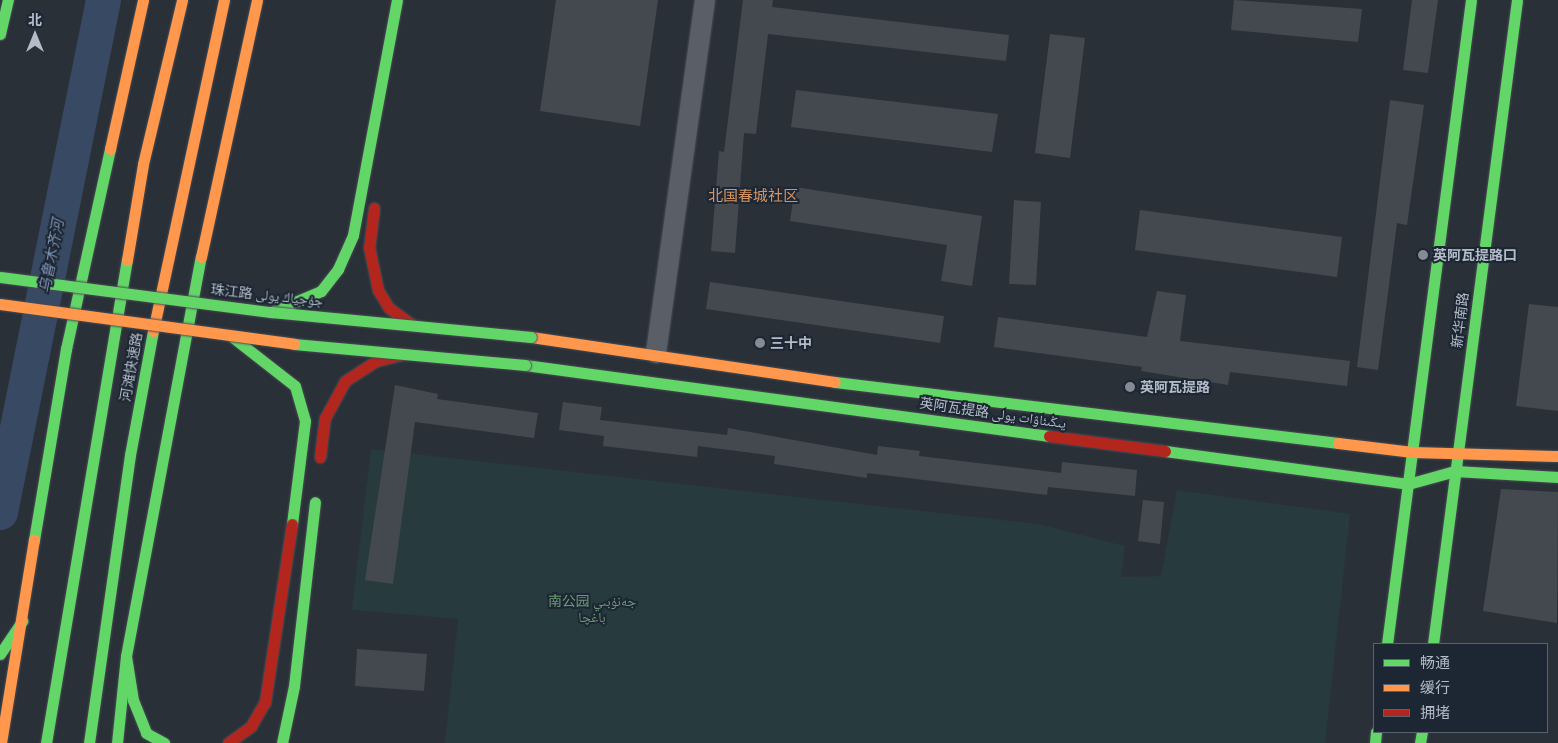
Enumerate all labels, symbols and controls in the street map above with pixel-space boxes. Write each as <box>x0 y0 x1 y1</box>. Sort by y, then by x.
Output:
text: 北 <box>28 9 42 30</box>
north arrow <box>10 10 60 60</box>
district label: 北国春城社区 <box>708 187 798 205</box>
water label: 乌鲁木齐河 <box>35 217 67 295</box>
place label: 英阿瓦提路口 <box>1433 247 1517 263</box>
marker: 英阿瓦提路口 <box>1417 249 1429 261</box>
street label: 珠江路 جۇجياڭ يولى <box>210 281 324 309</box>
street label: 新华南路 <box>1448 291 1472 349</box>
street label: 河滩快速路 <box>117 331 145 403</box>
place label: 三十中 <box>770 335 812 351</box>
marker: 三十中 <box>754 337 766 349</box>
place label: 英阿瓦提路 <box>1140 379 1210 395</box>
marker: 英阿瓦提路 <box>1124 381 1136 393</box>
street label: 英阿瓦提路 يىڭىئاۋات يولى <box>919 394 1067 432</box>
park label: 南公园 جەنۇبىي باغچا <box>548 593 636 626</box>
legend <box>1373 643 1548 733</box>
text: 畅通 <box>1420 651 1450 674</box>
text: 缓行 <box>1420 676 1450 699</box>
text: 拥堵 <box>1420 701 1450 724</box>

